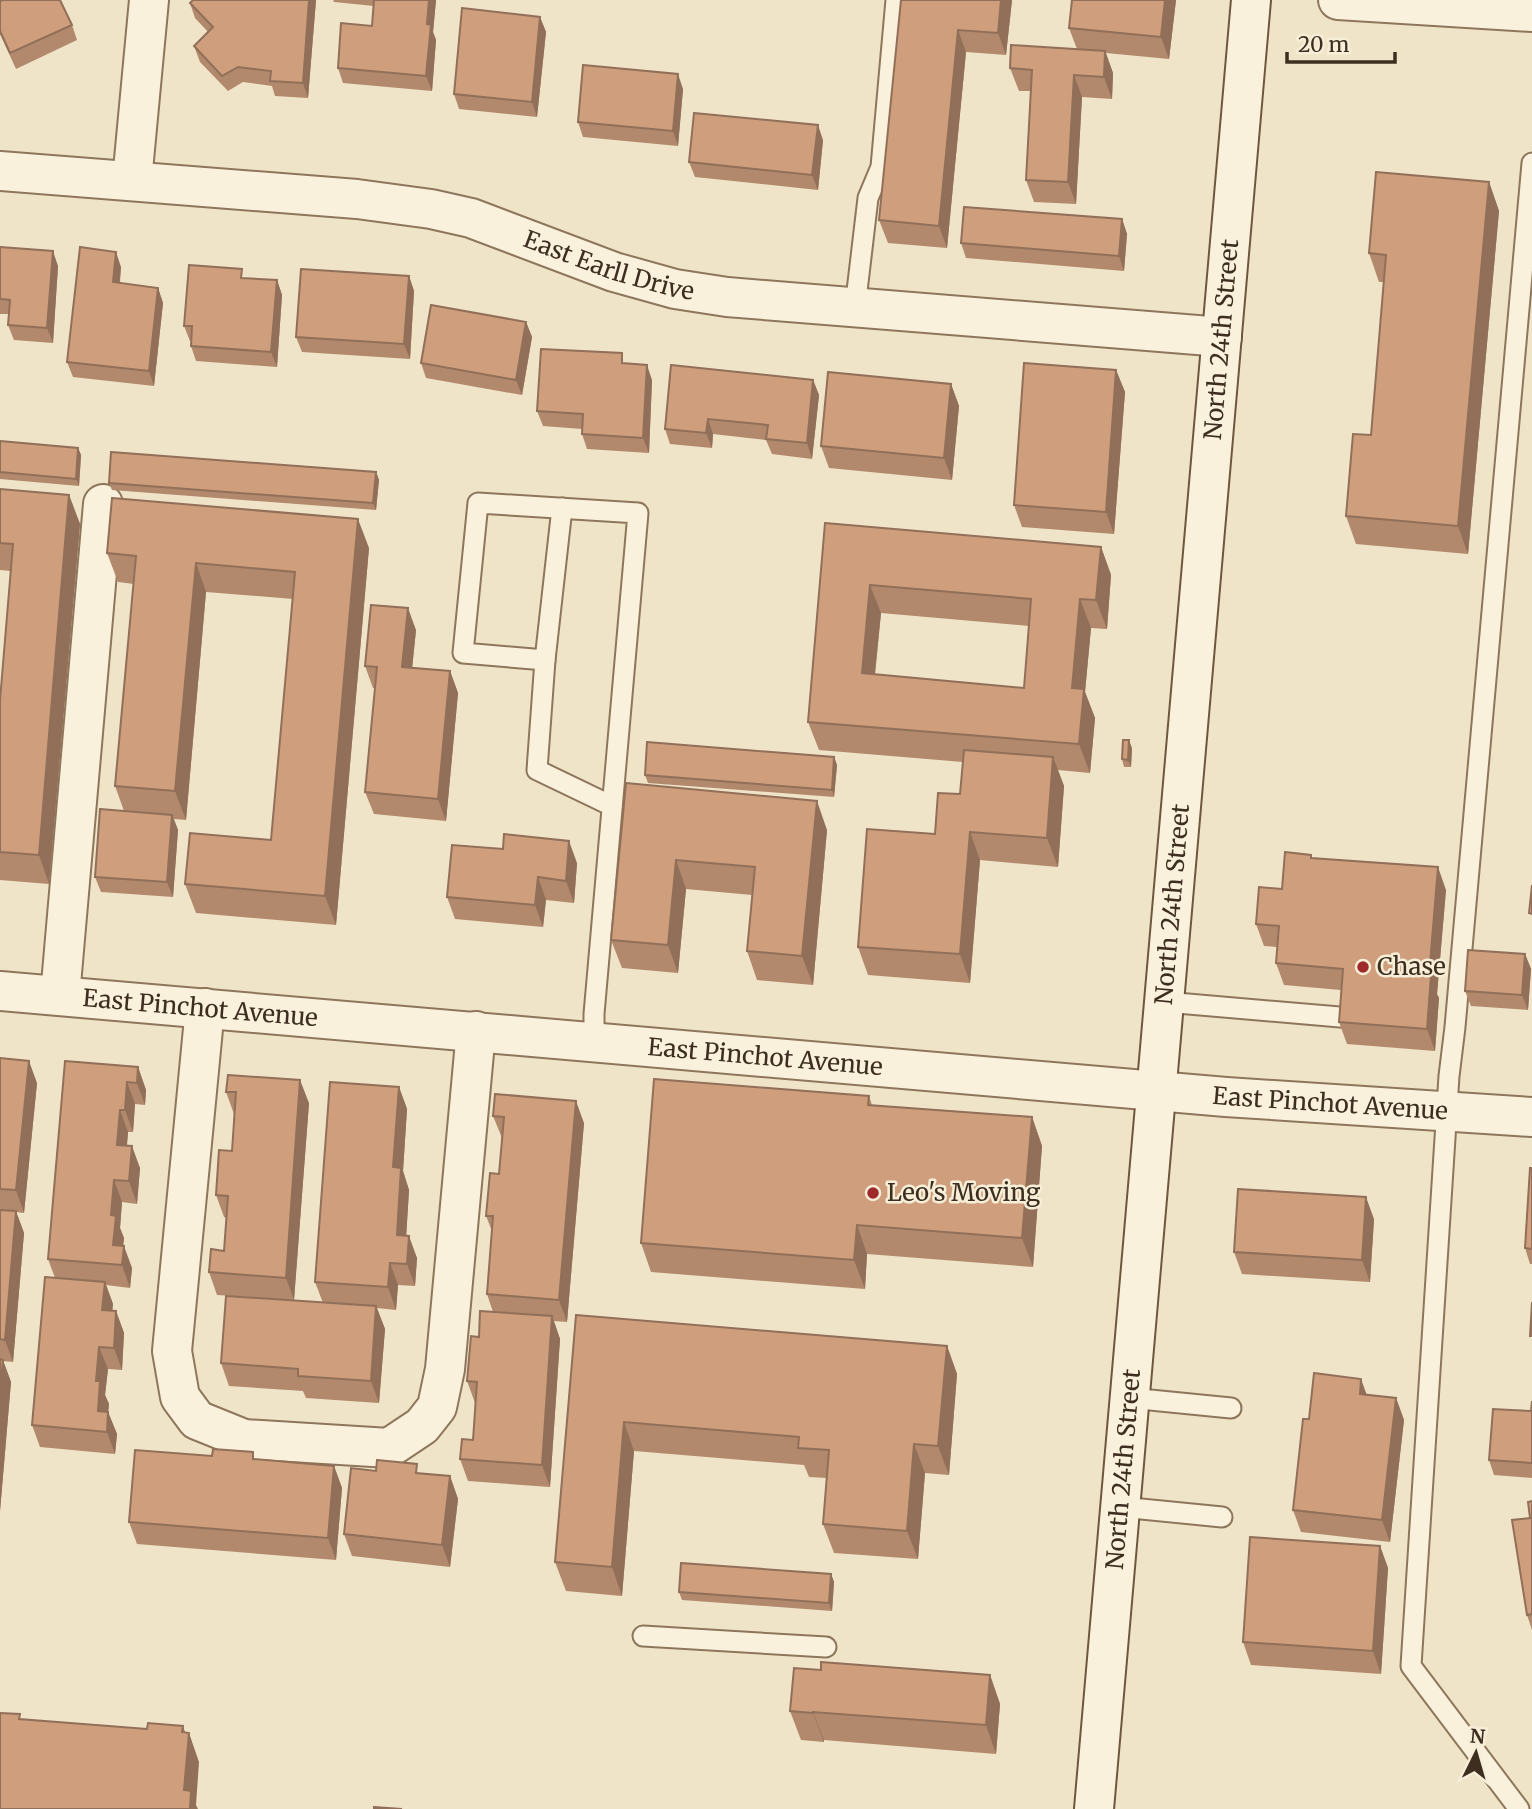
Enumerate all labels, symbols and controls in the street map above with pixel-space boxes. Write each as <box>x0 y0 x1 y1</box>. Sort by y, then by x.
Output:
scale bar <box>1287 21 1396 65</box>
text: 20 m <box>1298 31 1350 58</box>
street label: East Earll Drive <box>519 223 696 307</box>
street label: North 24th Street <box>1197 237 1245 441</box>
street label: North 24th Street <box>1148 802 1196 1006</box>
place label: Chase <box>1377 951 1446 982</box>
marker: Chase <box>1355 959 1371 975</box>
street label: East Pinchot Avenue <box>81 982 319 1033</box>
street label: East Pinchot Avenue <box>646 1031 884 1082</box>
street label: East Pinchot Avenue <box>1211 1080 1449 1126</box>
place label: Leo's Moving <box>887 1177 1041 1208</box>
marker: Leo's Moving <box>865 1185 881 1201</box>
street label: North 24th Street <box>1099 1367 1147 1571</box>
north arrow <box>1441 1718 1511 1788</box>
text: N <box>1469 1723 1486 1749</box>

